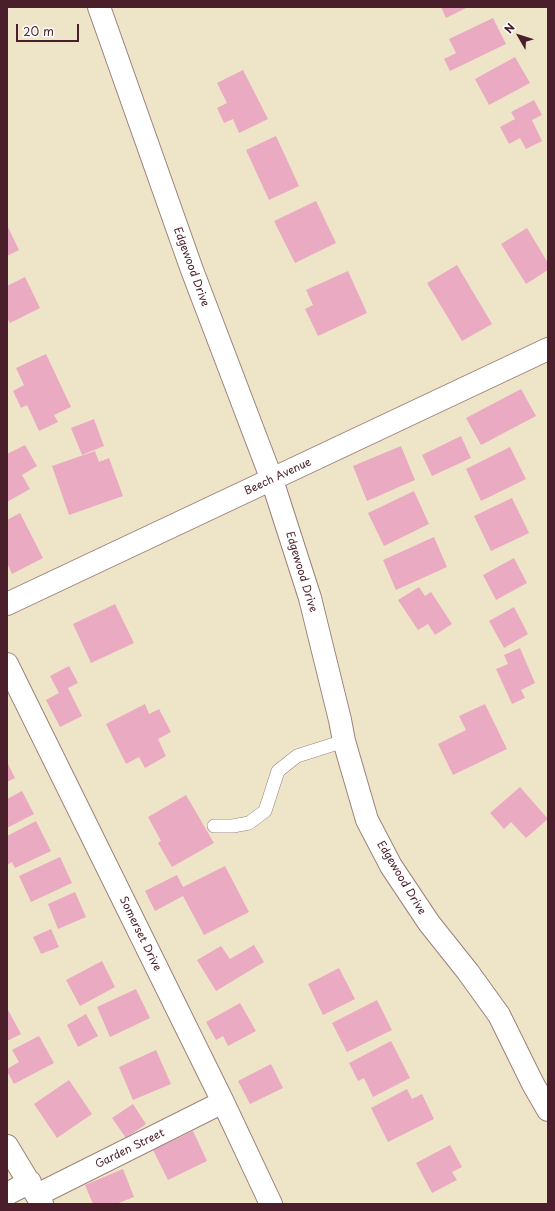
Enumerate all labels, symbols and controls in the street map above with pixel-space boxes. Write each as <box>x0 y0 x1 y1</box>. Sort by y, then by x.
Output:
scale bar <box>18 16 81 42</box>
north arrow <box>499 16 539 56</box>
text: N <box>500 19 519 37</box>
text: 20 m <box>23 22 54 40</box>
street label: Edgewood Drive <box>170 225 212 309</box>
street label: Beech Avenue <box>243 456 313 498</box>
street label: Edgewood Drive <box>282 530 320 614</box>
street label: Edgewood Drive <box>374 839 428 917</box>
street label: Somerset Drive <box>116 895 164 973</box>
street label: Garden Street <box>93 1127 167 1171</box>

